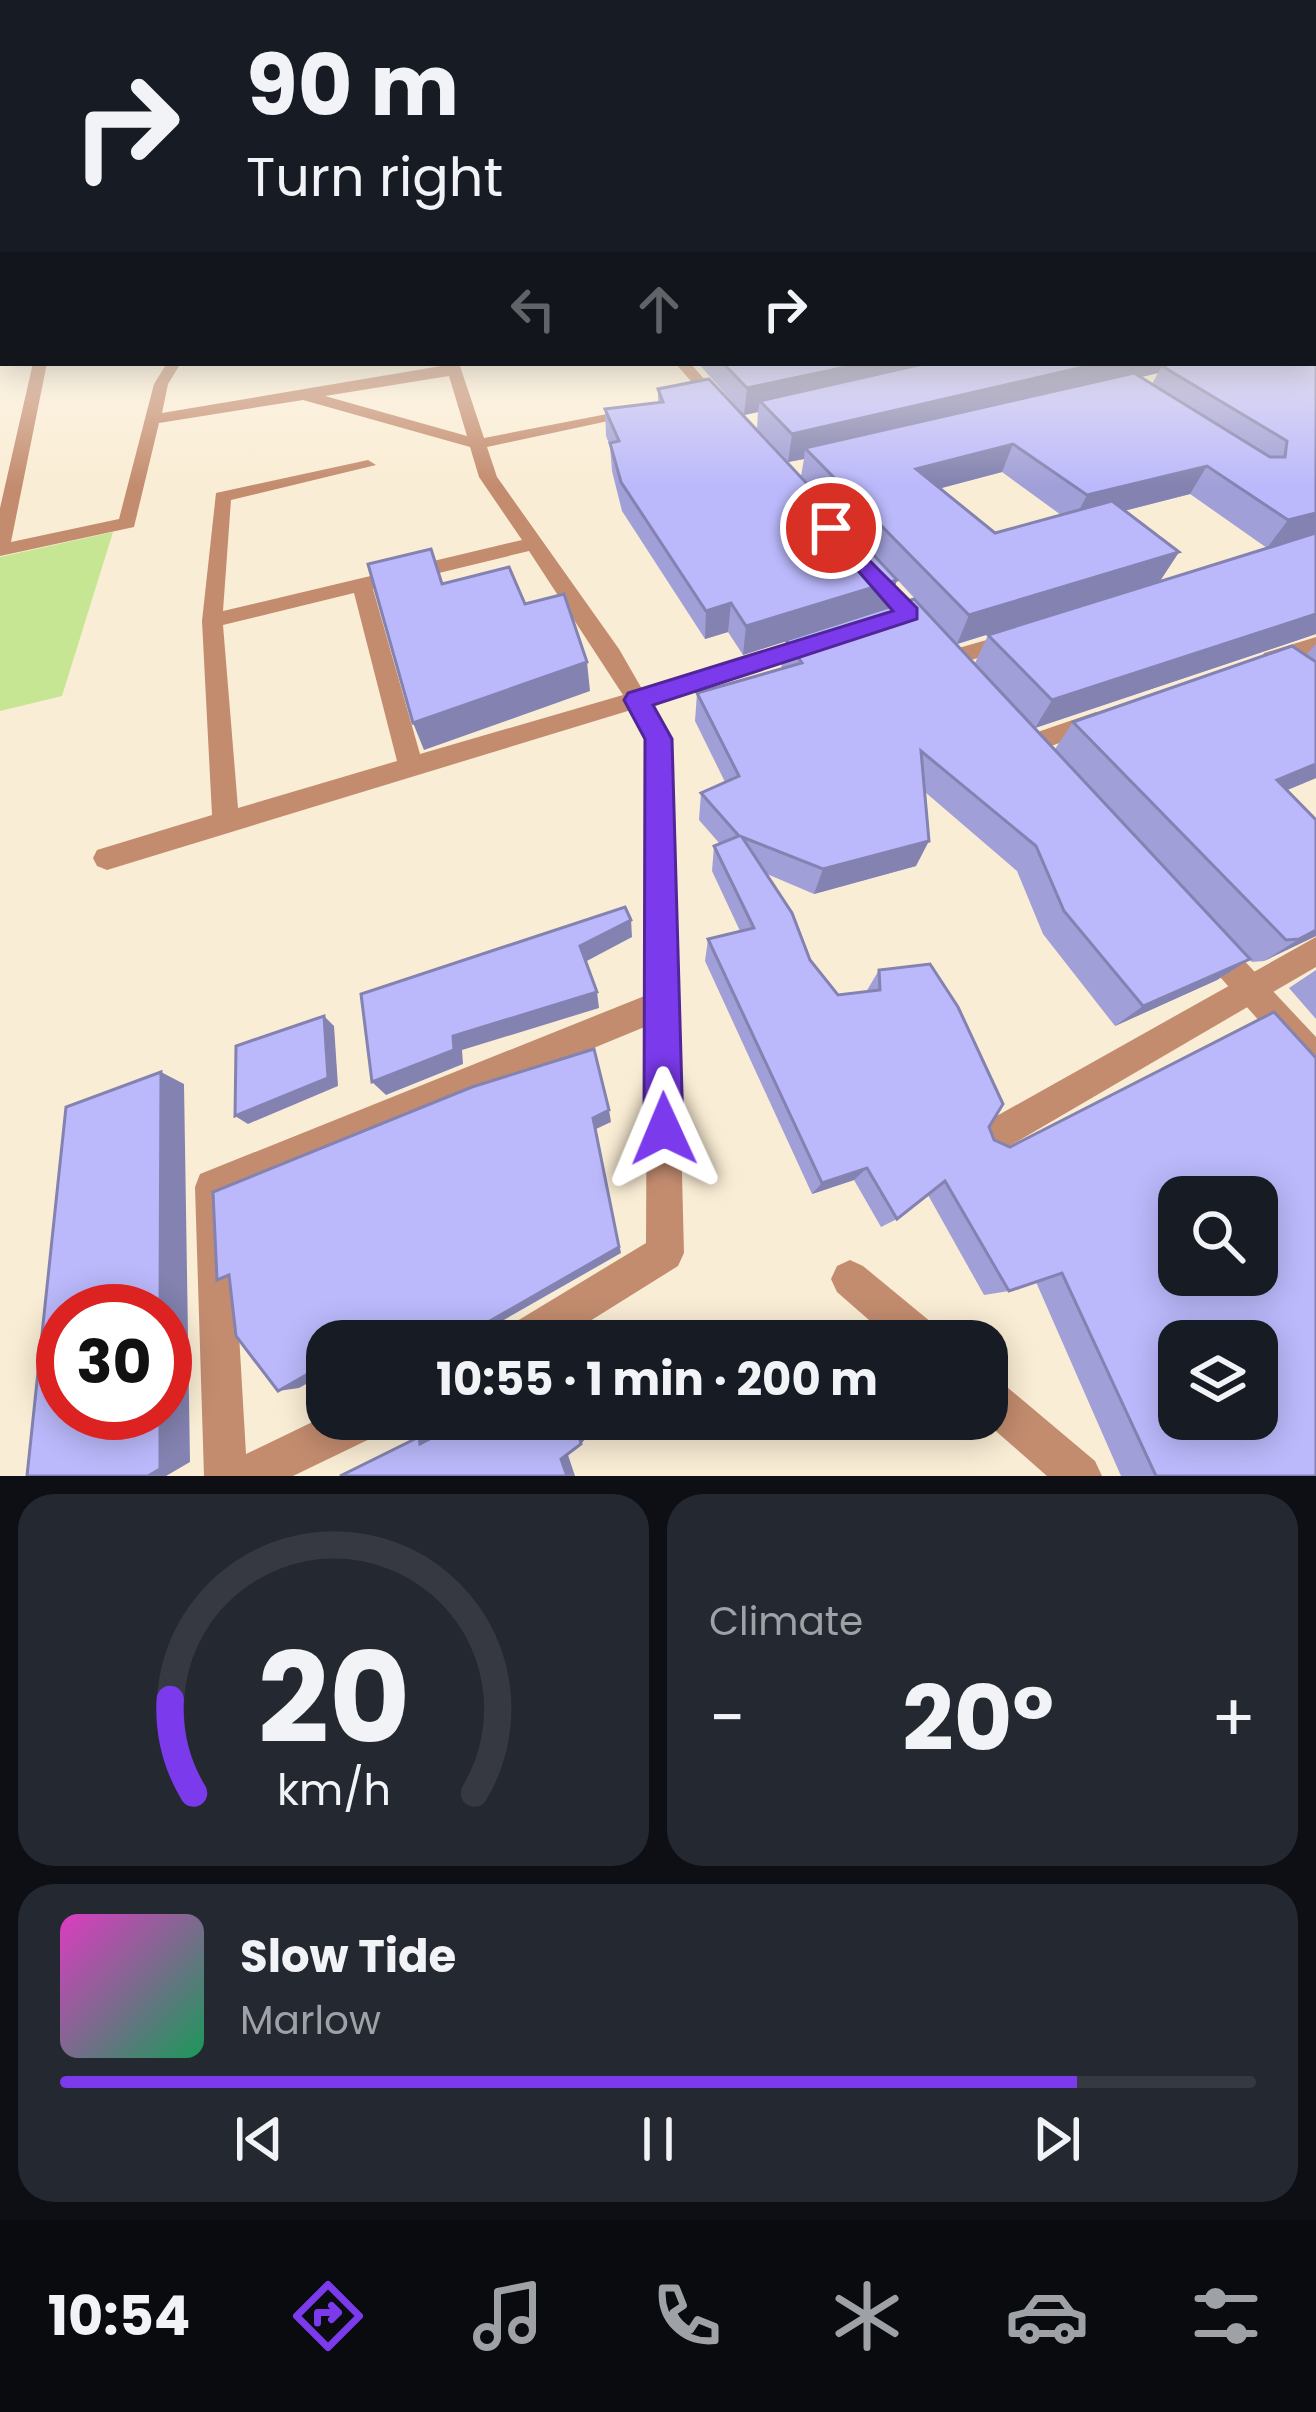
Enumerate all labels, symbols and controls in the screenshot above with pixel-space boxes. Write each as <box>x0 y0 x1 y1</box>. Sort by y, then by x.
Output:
text: 90 m <box>246 27 459 144</box>
icon: right <box>48 48 204 204</box>
text: Turn right <box>246 139 503 215</box>
icon: left <box>500 276 566 342</box>
icon: ahead <box>626 276 692 342</box>
icon: right <box>752 276 818 342</box>
pin <box>780 477 882 579</box>
icon: arrive <box>798 495 864 561</box>
position arrow <box>601 1066 727 1192</box>
map controls <box>1158 1176 1278 1440</box>
button: search <box>1158 1176 1278 1296</box>
speed limit sign: 30 <box>36 1284 192 1440</box>
button: layers <box>1158 1320 1278 1440</box>
text: 10:55 · 1 min · 200 m <box>436 1348 878 1411</box>
text: Climate <box>709 1594 863 1649</box>
text: 20 <box>257 1611 410 1786</box>
text: 20° <box>902 1655 1054 1782</box>
text: − <box>709 1672 745 1764</box>
text: + <box>1211 1672 1256 1764</box>
text: km/h <box>276 1760 391 1820</box>
text: Slow Tide <box>240 1925 456 1988</box>
text: Marlow <box>240 1993 381 2048</box>
icon: previous <box>226 2106 292 2172</box>
icon: pause <box>625 2106 691 2172</box>
icon: next <box>1024 2106 1090 2172</box>
icon: directions <box>286 2274 370 2358</box>
icon: music <box>466 2274 550 2358</box>
icon: phone <box>645 2274 729 2358</box>
icon: climate <box>825 2274 909 2358</box>
icon: car <box>1005 2274 1089 2358</box>
icon: filters <box>1184 2274 1268 2358</box>
text: 10:54 <box>48 2278 190 2354</box>

